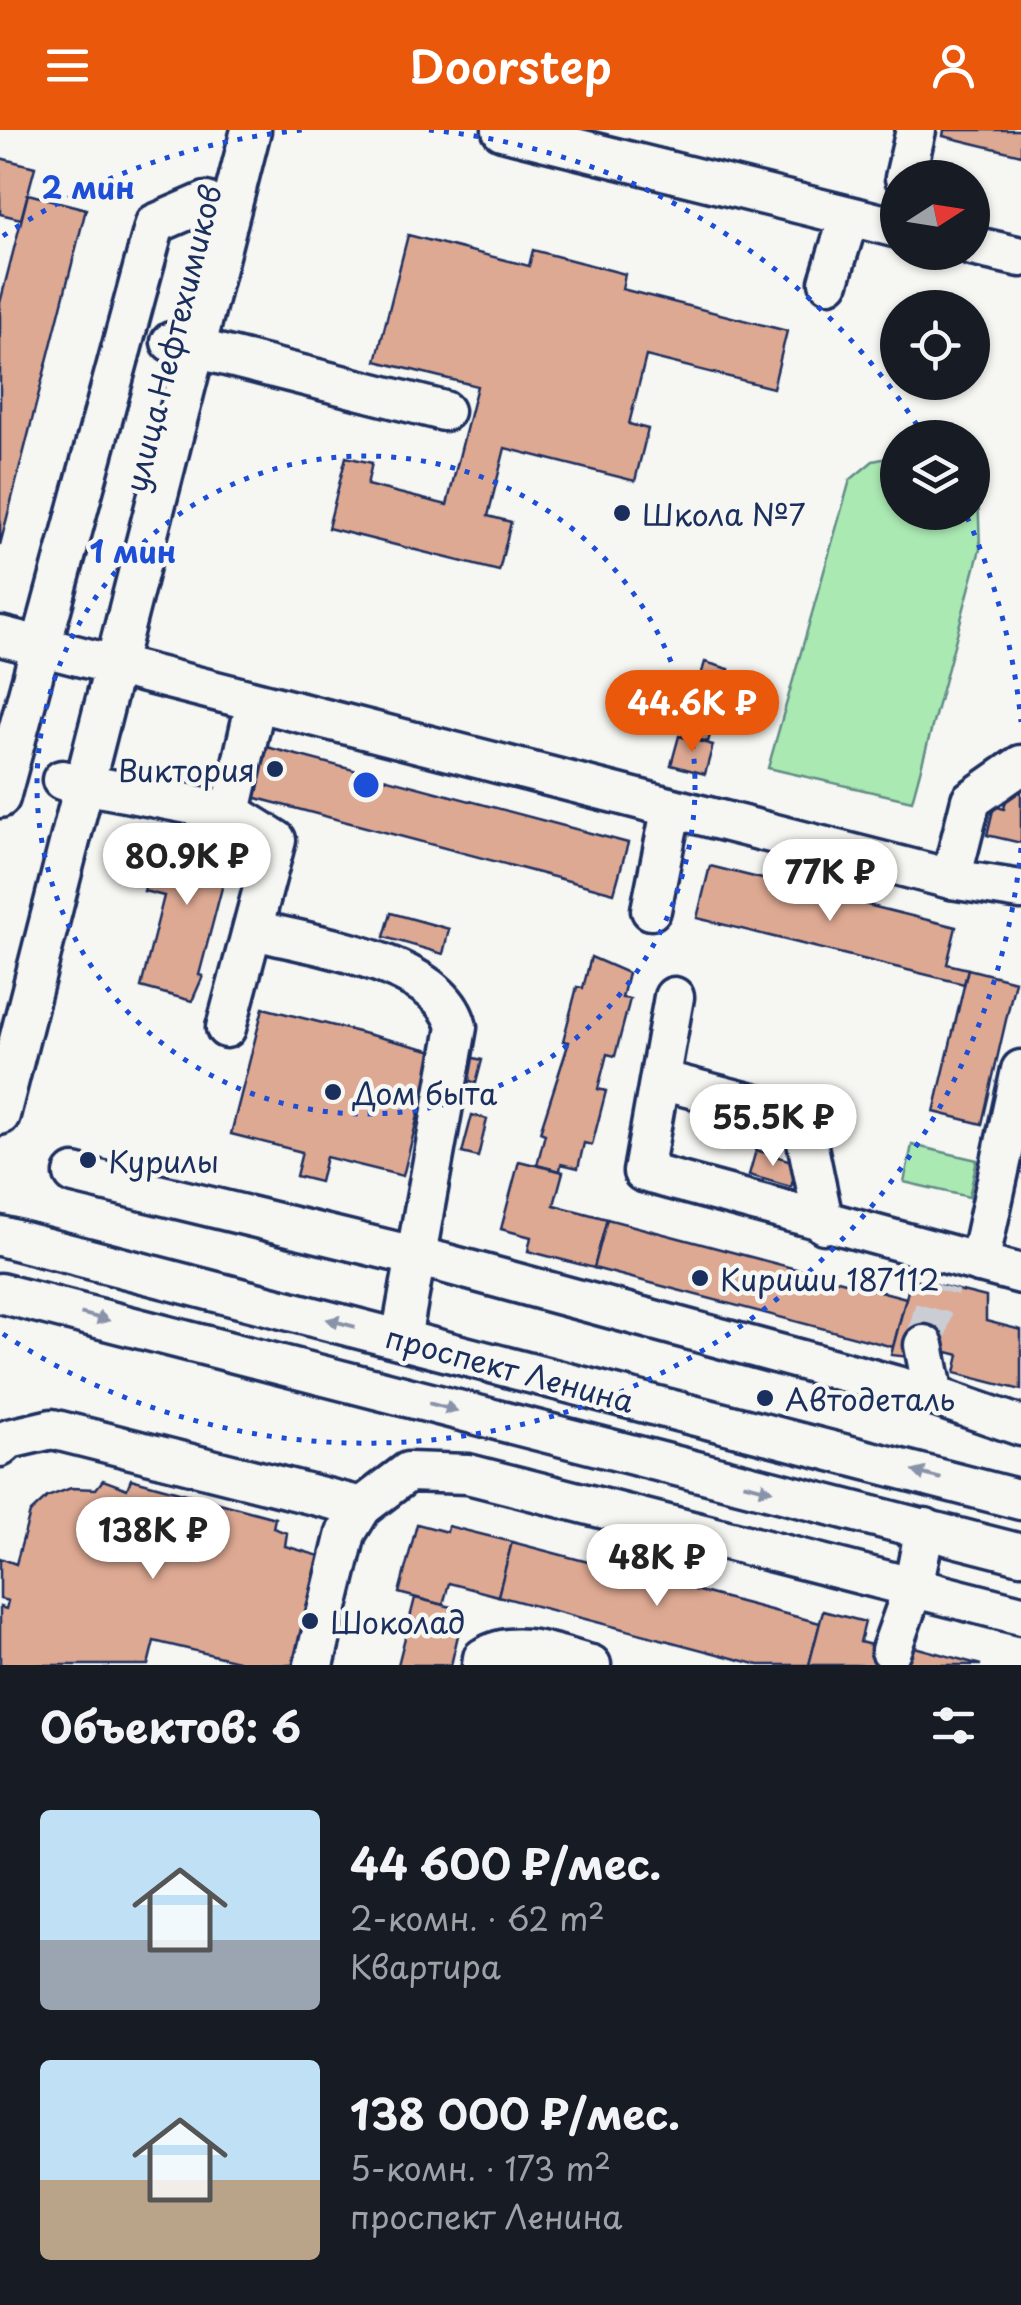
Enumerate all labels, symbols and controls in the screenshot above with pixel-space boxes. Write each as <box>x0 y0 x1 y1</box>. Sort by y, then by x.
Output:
text: Doorstep <box>409 31 612 99</box>
icon: menu <box>40 38 95 93</box>
icon: person <box>926 38 981 93</box>
north arrow <box>880 160 990 270</box>
map controls <box>880 160 990 530</box>
text: 2 мин <box>41 164 135 209</box>
street label: улица Нефтехимиков <box>112 180 232 496</box>
button: locate <box>880 290 990 400</box>
button: layers <box>880 420 990 530</box>
place label: Школа №7 <box>642 491 806 536</box>
marker: Школа №7 <box>611 502 633 524</box>
text: 1 мин <box>90 528 176 573</box>
pin: 44.6K ₽ <box>600 670 784 755</box>
text: 44.6K ₽ <box>627 678 757 726</box>
place label: Виктория <box>118 747 255 792</box>
marker: Виктория <box>264 758 286 780</box>
centre of rings <box>348 767 384 803</box>
pin: 80.9K ₽ <box>95 823 279 908</box>
text: 80.9K ₽ <box>125 831 249 879</box>
pin: 77K ₽ <box>760 839 900 924</box>
text: 77K ₽ <box>785 847 875 895</box>
place label: Дом быта <box>352 1070 498 1115</box>
marker: Дом быта <box>322 1081 344 1103</box>
pin: 55.5K ₽ <box>681 1084 865 1169</box>
text: 55.5K ₽ <box>712 1092 834 1140</box>
place label: Курилы <box>108 1138 219 1183</box>
marker: Курилы <box>77 1149 99 1171</box>
place label: Кириши 187112 <box>720 1256 940 1301</box>
marker: Кириши 187112 <box>689 1267 711 1289</box>
one-way arrow <box>79 1309 110 1325</box>
street label: проспект Ленина <box>381 1313 639 1423</box>
one-way arrow <box>325 1315 356 1331</box>
place label: Автодеталь <box>785 1376 955 1421</box>
marker: Автодеталь <box>754 1387 776 1409</box>
one-way arrow <box>428 1399 459 1415</box>
one-way arrow <box>911 1467 942 1483</box>
one-way arrow <box>743 1480 774 1495</box>
pin: 138K ₽ <box>72 1497 234 1582</box>
text: 138K ₽ <box>98 1505 208 1553</box>
pin: 48K ₽ <box>587 1524 727 1609</box>
text: 48K ₽ <box>608 1532 706 1580</box>
place label: Шоколад <box>330 1599 466 1644</box>
marker: Шоколад <box>299 1610 321 1632</box>
text: Объектов: 6 <box>40 1694 301 1757</box>
icon: filters <box>926 1698 981 1753</box>
text: 44 600 ₽/мес. <box>350 1831 661 1894</box>
icon: home <box>120 1850 240 1970</box>
text: 2-комн. · 62 m² <box>350 1894 605 1942</box>
text: Квартира <box>350 1942 501 1990</box>
text: 138 000 ₽/мес. <box>350 2081 680 2144</box>
icon: home <box>120 2100 240 2220</box>
text: 5-комн. · 173 m² <box>350 2144 611 2192</box>
text: проспект Ленина <box>350 2192 622 2240</box>

